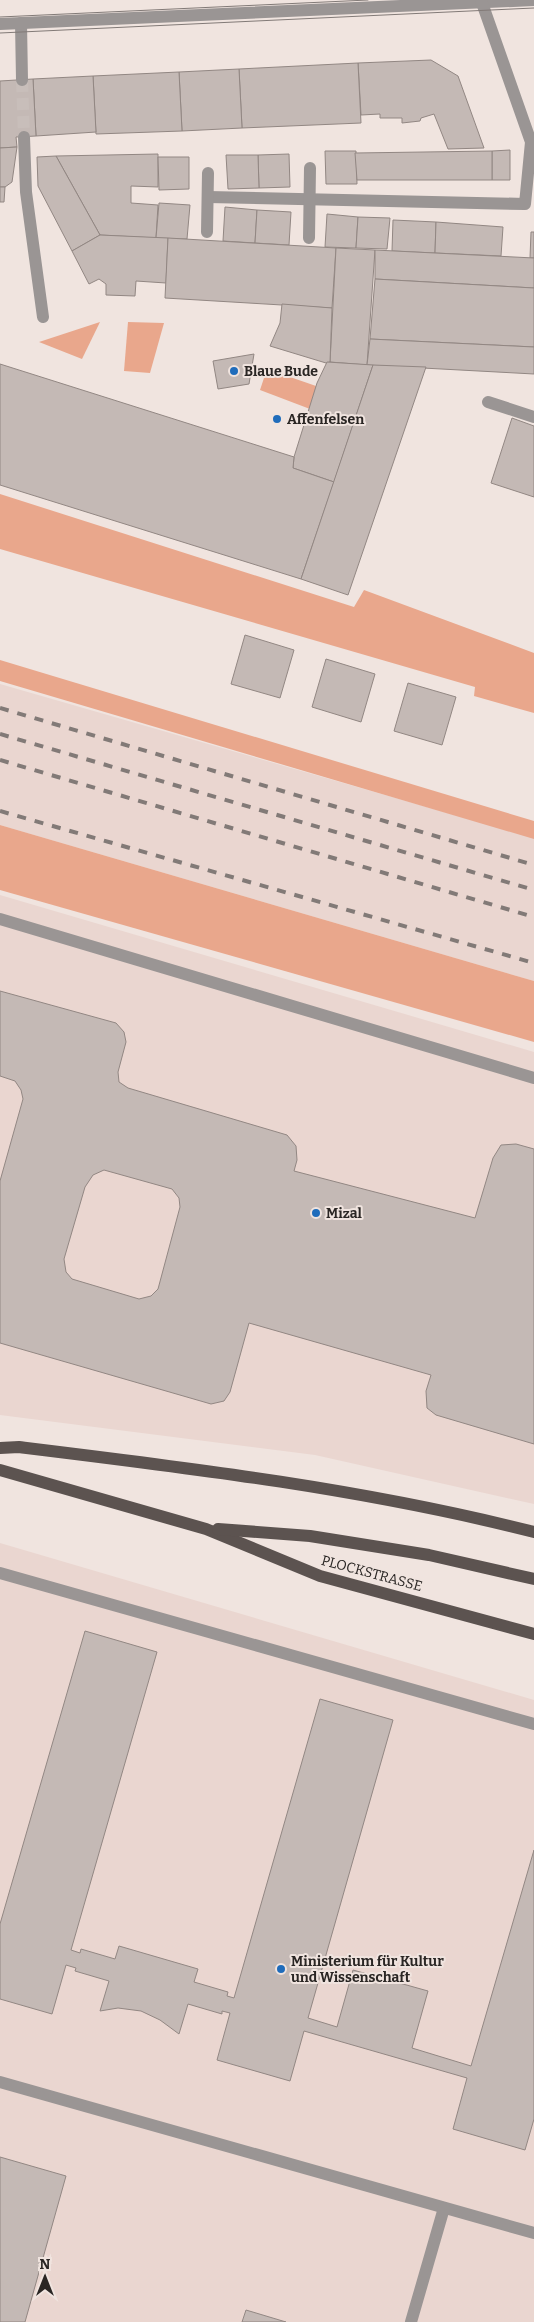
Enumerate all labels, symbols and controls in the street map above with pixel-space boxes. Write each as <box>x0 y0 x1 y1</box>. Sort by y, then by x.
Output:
place label: Blaue Bude <box>244 363 318 380</box>
marker: Blaue Bude <box>228 365 240 377</box>
place label: Affenfelsen <box>287 411 364 428</box>
marker: Affenfelsen <box>271 413 283 425</box>
place label: Mizal <box>326 1205 363 1222</box>
marker: Mizal <box>310 1207 322 1219</box>
street label: PLOCKSTRASSE <box>320 1552 424 1595</box>
place label: Ministerium für Kultur und Wissenschaft <box>291 1953 444 1986</box>
marker: Ministerium für Kultur und Wissenschaft <box>275 1963 287 1975</box>
north arrow <box>20 2252 70 2302</box>
text: N <box>40 2256 51 2273</box>

